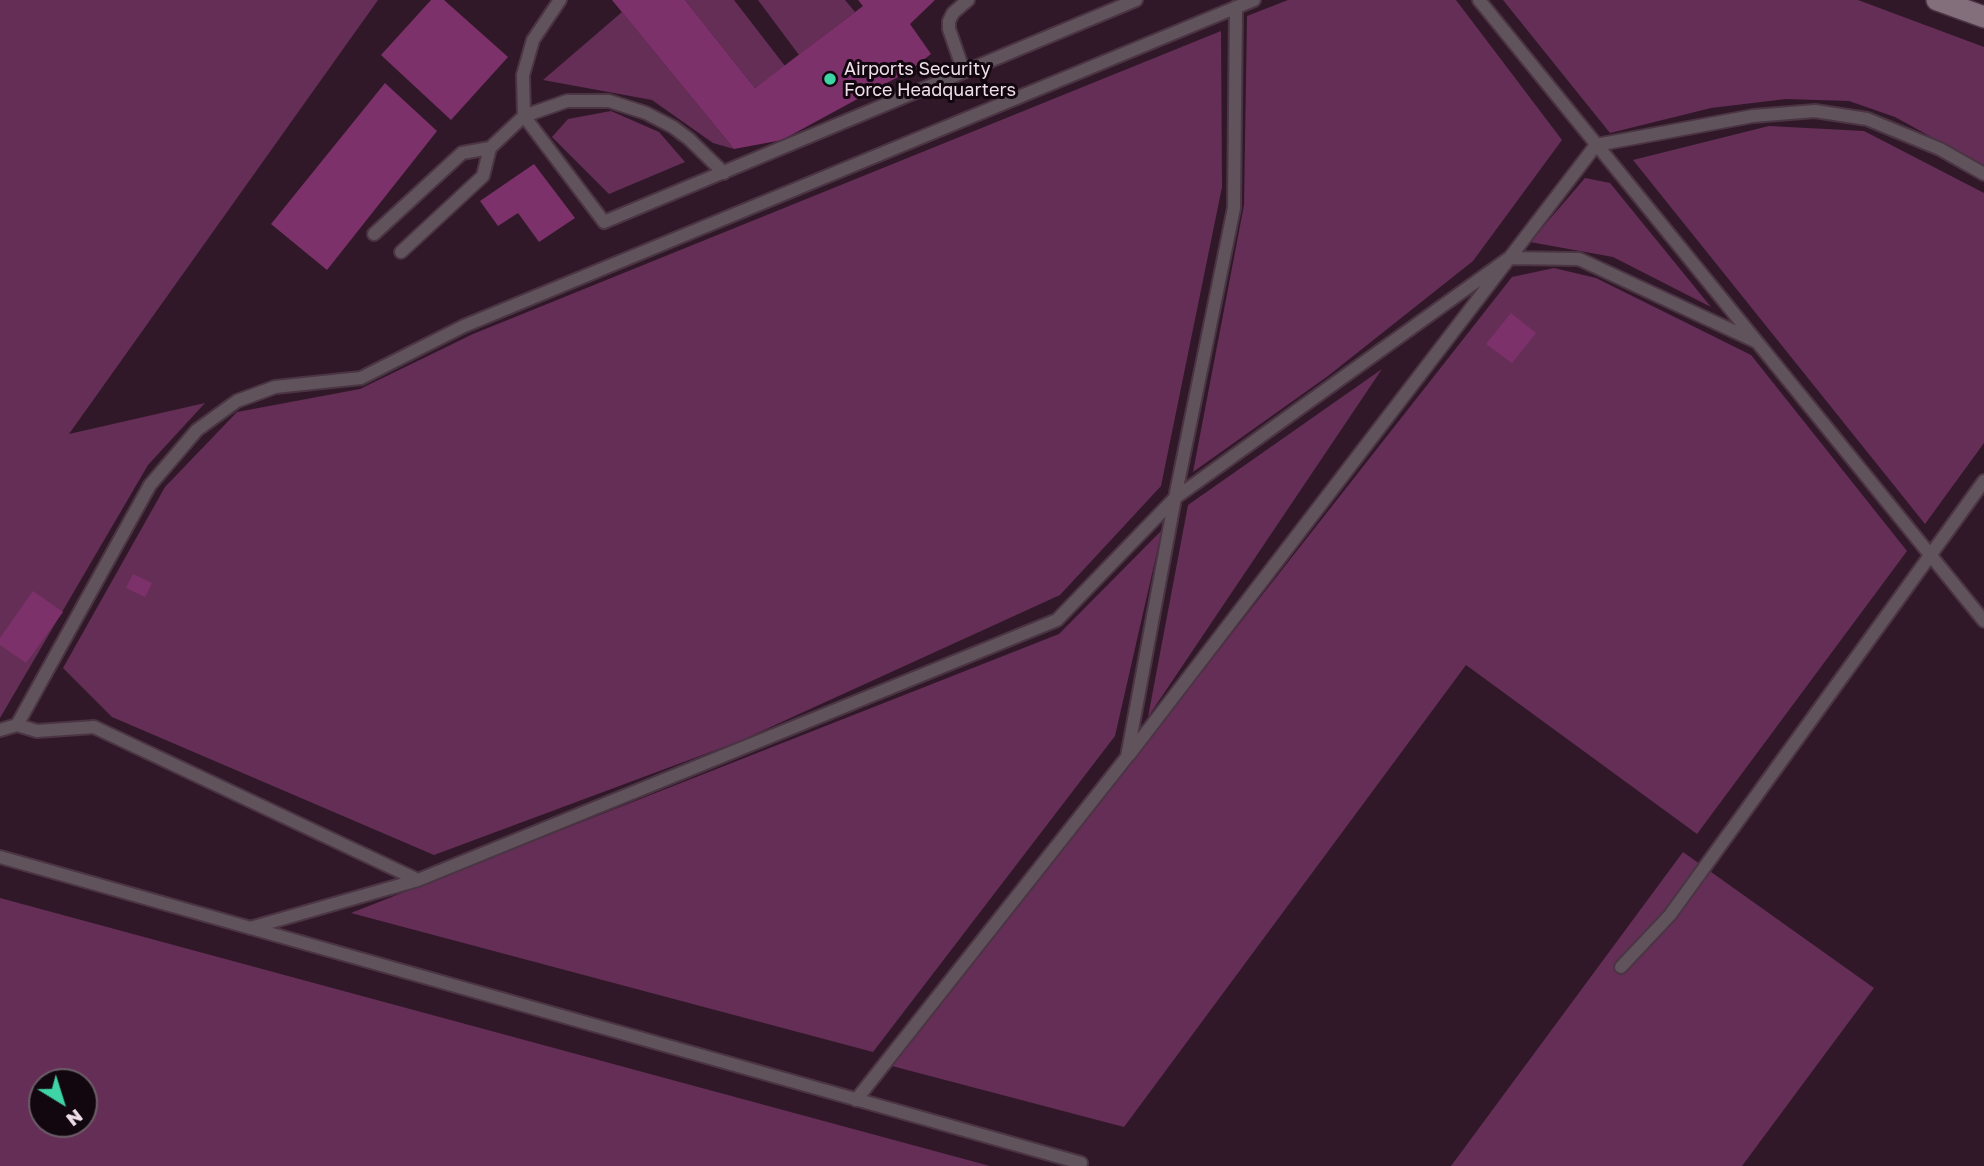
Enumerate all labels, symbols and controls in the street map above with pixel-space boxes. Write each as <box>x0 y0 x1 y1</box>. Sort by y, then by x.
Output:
place label: Airports Security Force Headquarters <box>844 58 1016 100</box>
marker: Airports Security Force Headquarters <box>822 71 838 87</box>
north arrow <box>28 1068 98 1138</box>
text: N <box>62 1105 88 1132</box>

